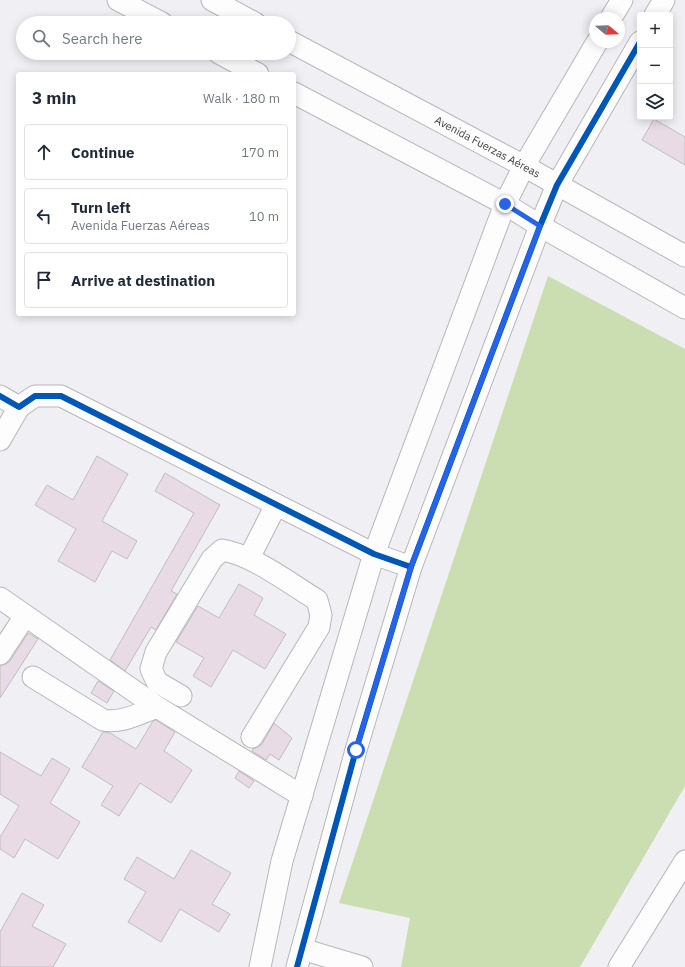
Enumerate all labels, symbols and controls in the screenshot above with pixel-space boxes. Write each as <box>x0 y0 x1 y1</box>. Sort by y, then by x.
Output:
north arrow <box>589 12 625 48</box>
map controls <box>637 12 673 120</box>
button: + <box>637 12 673 48</box>
search box <box>16 16 296 60</box>
icon: search <box>30 27 52 49</box>
text: Search here <box>62 29 142 48</box>
button: − <box>637 48 673 84</box>
button: layers <box>637 84 673 120</box>
text: 3 min <box>32 87 76 109</box>
text: Walk · 180 m <box>203 90 280 107</box>
street label: Avenida Fuerzas Aéreas <box>432 113 543 181</box>
icon: ahead <box>33 141 55 163</box>
text: Continue <box>71 143 135 162</box>
text: 170 m <box>241 144 279 161</box>
route end <box>496 195 514 213</box>
text: Turn left <box>71 198 131 217</box>
icon: left <box>33 205 55 227</box>
text: 10 m <box>249 208 279 225</box>
text: Avenida Fuerzas Aéreas <box>71 217 210 234</box>
icon: arrive <box>33 269 55 291</box>
text: Arrive at destination <box>71 271 215 290</box>
route start <box>347 741 365 759</box>

